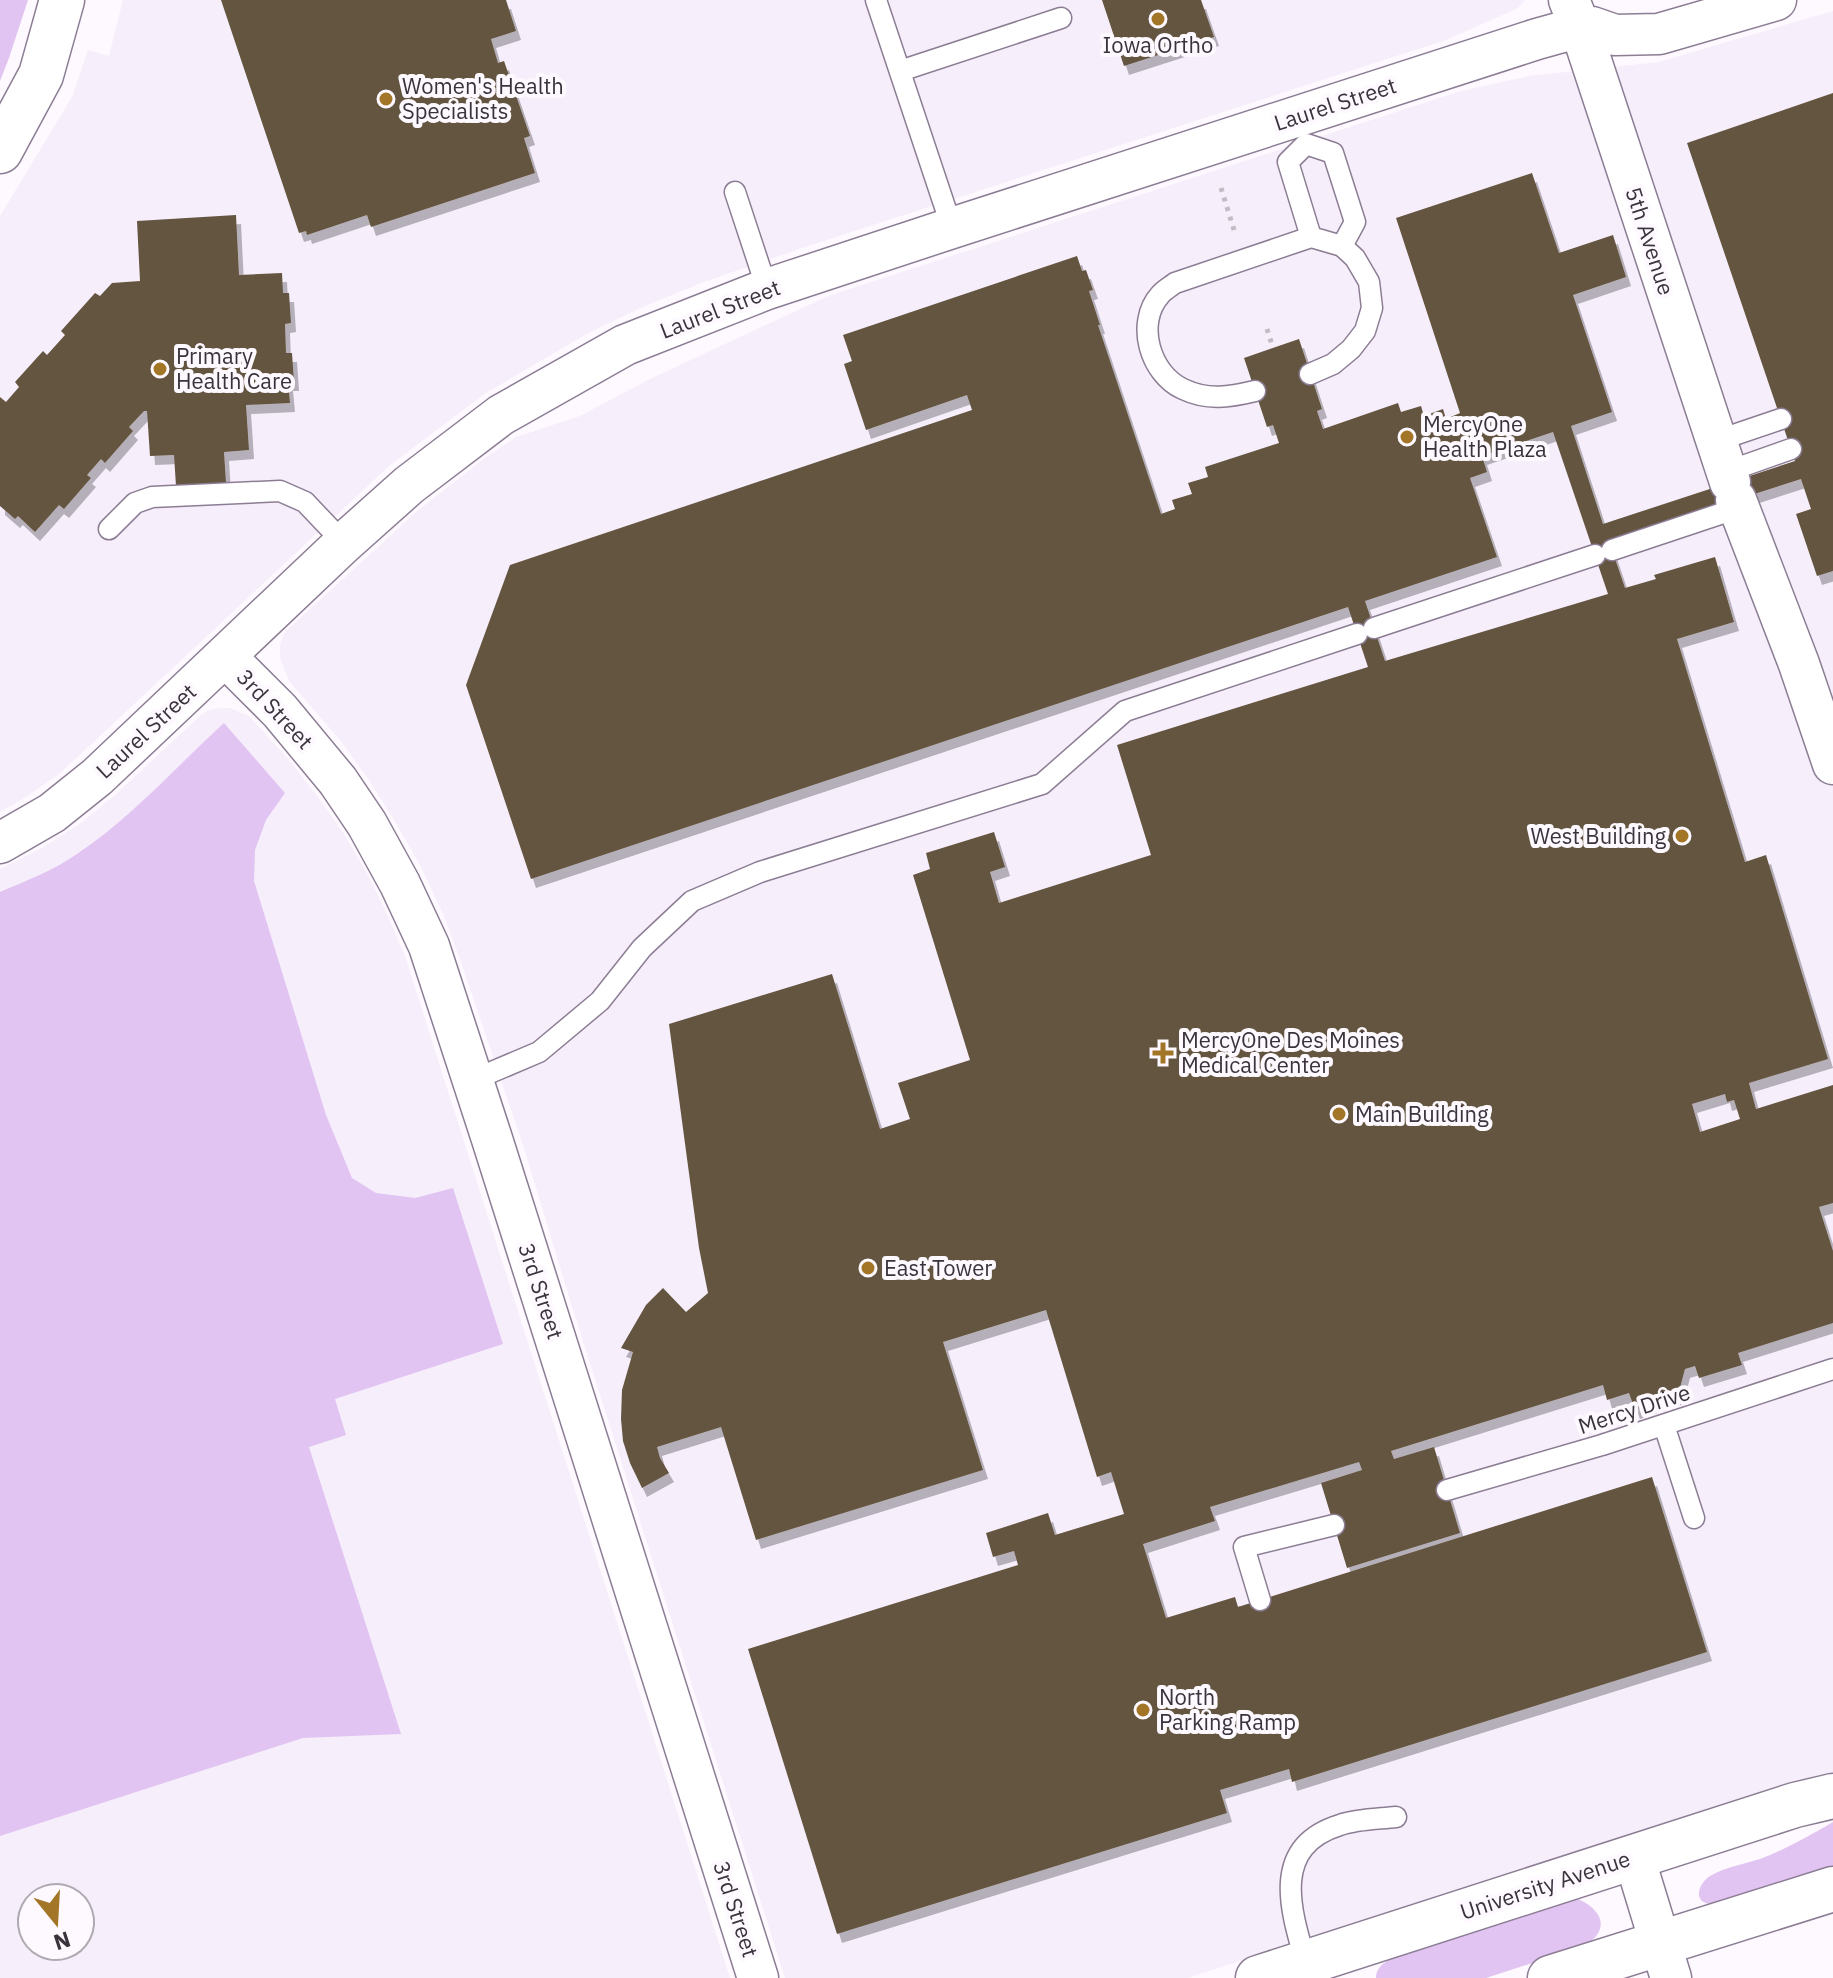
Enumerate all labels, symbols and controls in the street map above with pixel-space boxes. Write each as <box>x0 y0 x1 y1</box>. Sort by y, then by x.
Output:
marker: Iowa Ortho <box>1149 10 1167 28</box>
place label: Iowa Ortho <box>1103 30 1213 59</box>
street label: Laurel Street <box>1270 70 1400 137</box>
place label: Women's Health Specialists <box>402 71 564 125</box>
marker: Women's Health Specialists <box>377 90 395 108</box>
street label: 5th Avenue <box>1619 183 1682 299</box>
street label: Laurel Street <box>655 272 784 345</box>
place label: Primary Health Care <box>176 341 292 395</box>
marker: Primary Health Care <box>151 360 169 378</box>
place label: MercyOne Health Plaza <box>1423 409 1547 463</box>
marker: MercyOne Health Plaza <box>1398 428 1416 446</box>
street label: 3rd Street <box>231 662 320 755</box>
street label: Laurel Street <box>89 677 202 784</box>
place label: West Building <box>1530 821 1666 850</box>
marker: West Building <box>1673 827 1691 845</box>
place label: MercyOne Des Moines Medical Center <box>1181 1025 1400 1079</box>
marker: MercyOne Des Moines Medical Center <box>1152 1042 1174 1064</box>
place label: Main Building <box>1355 1099 1489 1128</box>
marker: Main Building <box>1330 1105 1348 1123</box>
street label: 3rd Street <box>512 1239 571 1343</box>
place label: East Tower <box>884 1253 992 1282</box>
marker: East Tower <box>859 1259 877 1277</box>
street label: Mercy Drive <box>1574 1377 1694 1440</box>
place label: North Parking Ramp <box>1159 1682 1296 1736</box>
marker: North Parking Ramp <box>1134 1701 1152 1719</box>
street label: University Avenue <box>1456 1843 1634 1926</box>
street label: 3rd Street <box>707 1857 766 1961</box>
north arrow <box>16 1882 96 1962</box>
text: N <box>50 1925 74 1958</box>

